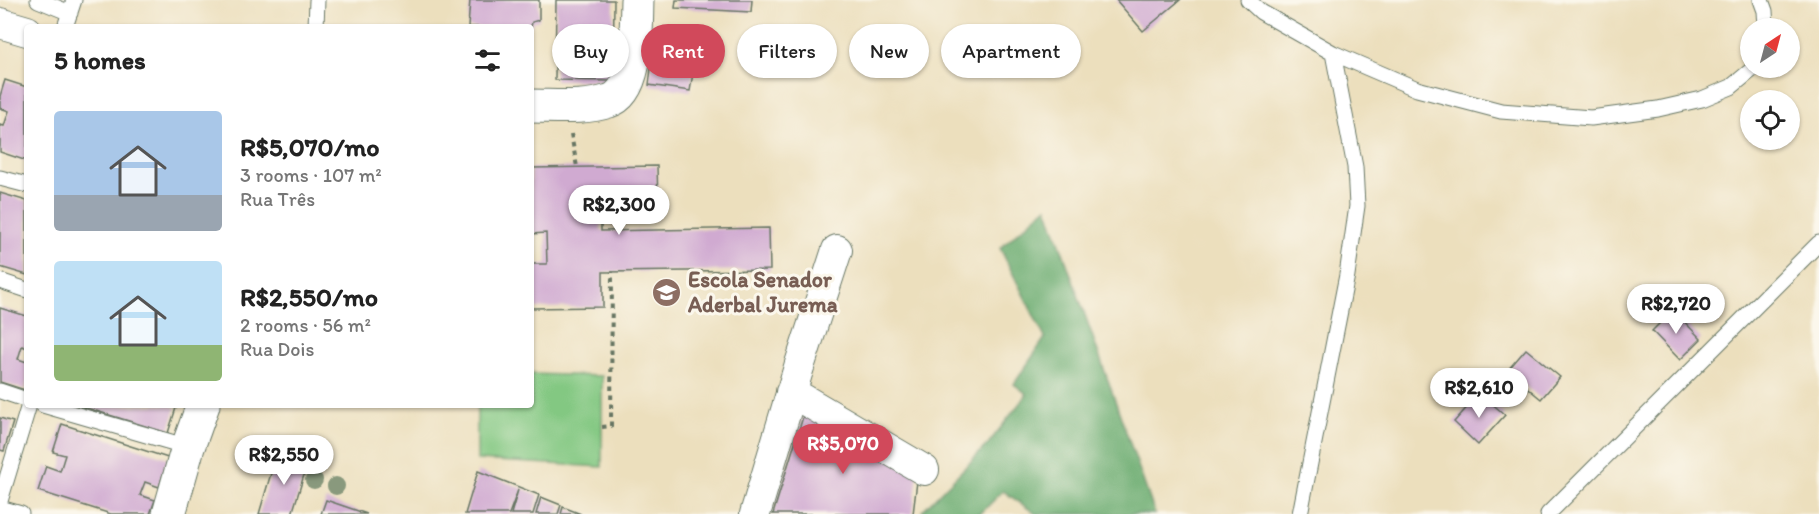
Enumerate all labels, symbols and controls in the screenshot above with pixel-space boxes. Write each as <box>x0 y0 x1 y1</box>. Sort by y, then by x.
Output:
north arrow <box>1740 18 1800 78</box>
map controls <box>1740 18 1800 150</box>
chip: Buy <box>552 24 629 78</box>
chip: Rent <box>641 24 725 78</box>
chip: Filters <box>737 24 837 78</box>
chip: New <box>849 24 929 78</box>
chip: Apartment <box>941 24 1081 78</box>
text: 5 homes <box>54 44 146 76</box>
icon: filters <box>471 44 504 77</box>
button: locate <box>1740 90 1800 150</box>
text: R$5,070/mo <box>240 131 380 163</box>
icon: home <box>102 135 174 207</box>
text: 3 rooms · 107 m² <box>240 163 382 187</box>
pin: R$2,300 <box>564 185 674 236</box>
text: Rua Três <box>240 187 315 211</box>
text: R$2,300 <box>582 192 656 216</box>
place label: Escola Senador Aderbal Jurema <box>687 266 838 318</box>
school or university icon: Escola Senador Aderbal Jurema <box>651 276 683 308</box>
text: R$2,550/mo <box>240 281 378 313</box>
pin: R$2,720 <box>1621 284 1731 335</box>
icon: home <box>102 285 174 357</box>
text: R$2,720 <box>1641 291 1711 315</box>
text: 2 rooms · 56 m² <box>240 313 371 337</box>
text: Rua Dois <box>240 337 314 361</box>
pin: R$2,610 <box>1424 368 1534 419</box>
text: R$2,610 <box>1444 375 1514 399</box>
pin: R$5,070 <box>788 424 898 475</box>
text: R$5,070 <box>807 431 879 455</box>
pin: R$2,550 <box>229 435 339 486</box>
text: R$2,550 <box>249 442 319 466</box>

